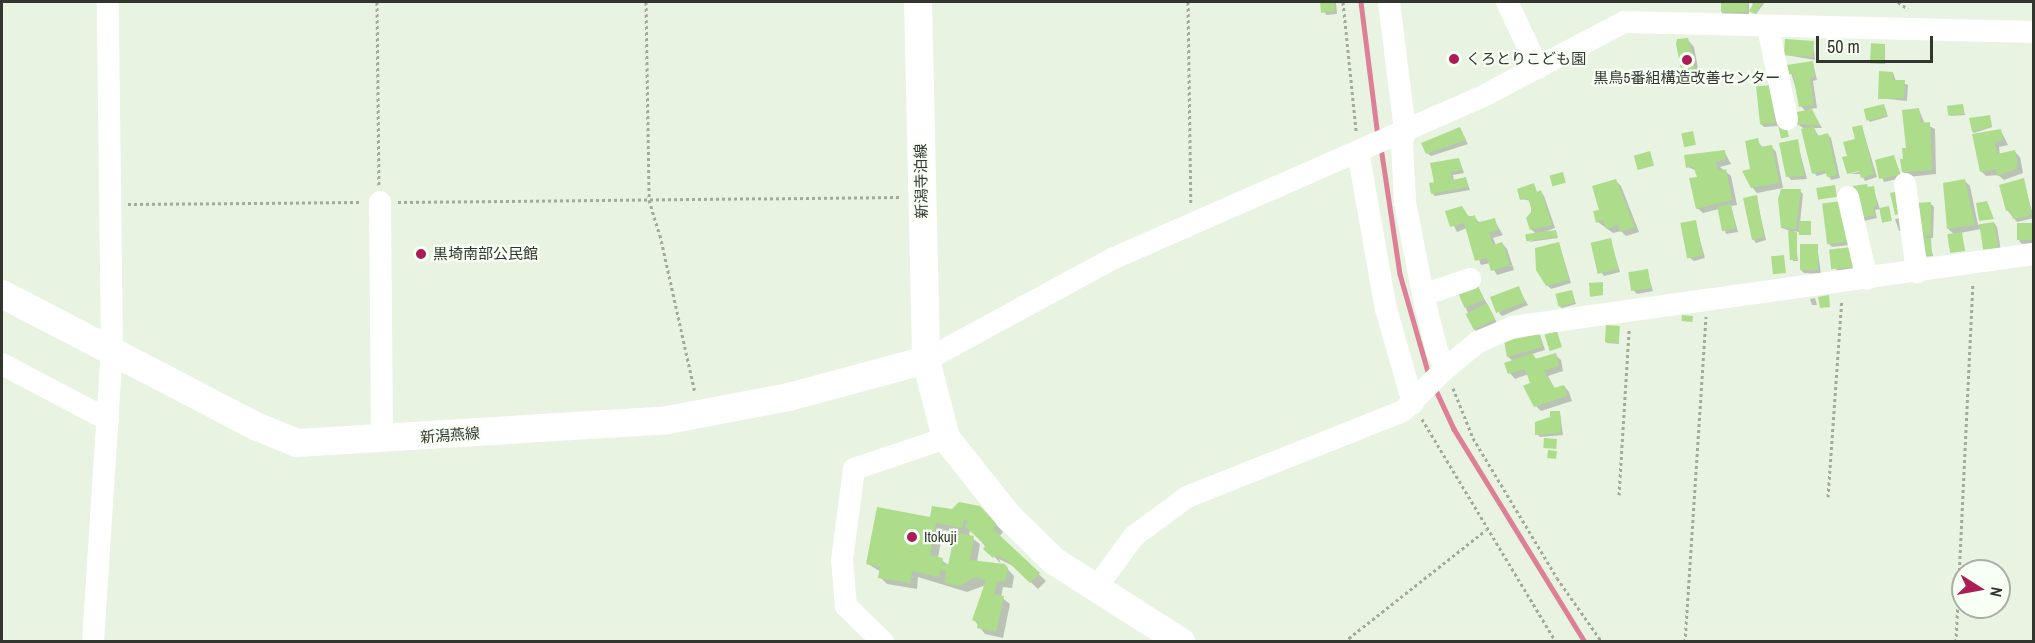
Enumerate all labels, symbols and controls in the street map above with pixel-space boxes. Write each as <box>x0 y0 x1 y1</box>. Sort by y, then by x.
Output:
scale bar <box>1819 24 1936 62</box>
text: 50 m <box>1827 34 1860 59</box>
place label: くろとりこども園 <box>1466 50 1586 68</box>
marker: くろとりこども園 <box>1447 52 1461 66</box>
marker: 黒鳥5番組構造改善センター <box>1680 53 1694 67</box>
place label: 黒鳥5番組構造改善センター <box>1594 69 1780 87</box>
street label: 新潟寺泊線 <box>911 143 931 219</box>
place label: 黒埼南部公民館 <box>433 245 538 263</box>
marker: 黒埼南部公民館 <box>414 247 428 261</box>
street label: 新潟燕線 <box>419 424 481 446</box>
place label: Itokuji <box>924 528 957 546</box>
marker: Itokuji <box>905 530 919 544</box>
north arrow <box>1951 559 2011 619</box>
text: N <box>1985 585 2008 599</box>

